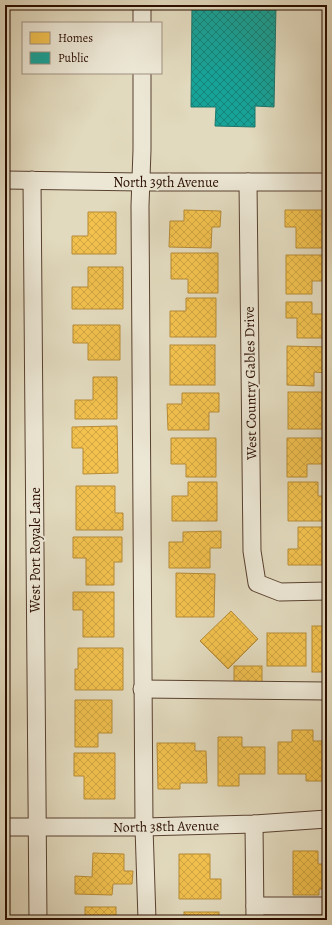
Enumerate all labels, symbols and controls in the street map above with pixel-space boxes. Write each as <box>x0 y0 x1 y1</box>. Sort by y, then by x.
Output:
legend <box>22 22 162 74</box>
text: Homes <box>58 30 93 46</box>
text: Public <box>58 50 89 66</box>
street label: North 39th Avenue <box>113 173 219 192</box>
street label: West Country Gables Drive <box>240 306 261 461</box>
street label: West Port Royale Lane <box>26 487 45 614</box>
street label: North 38th Avenue <box>113 816 219 837</box>

